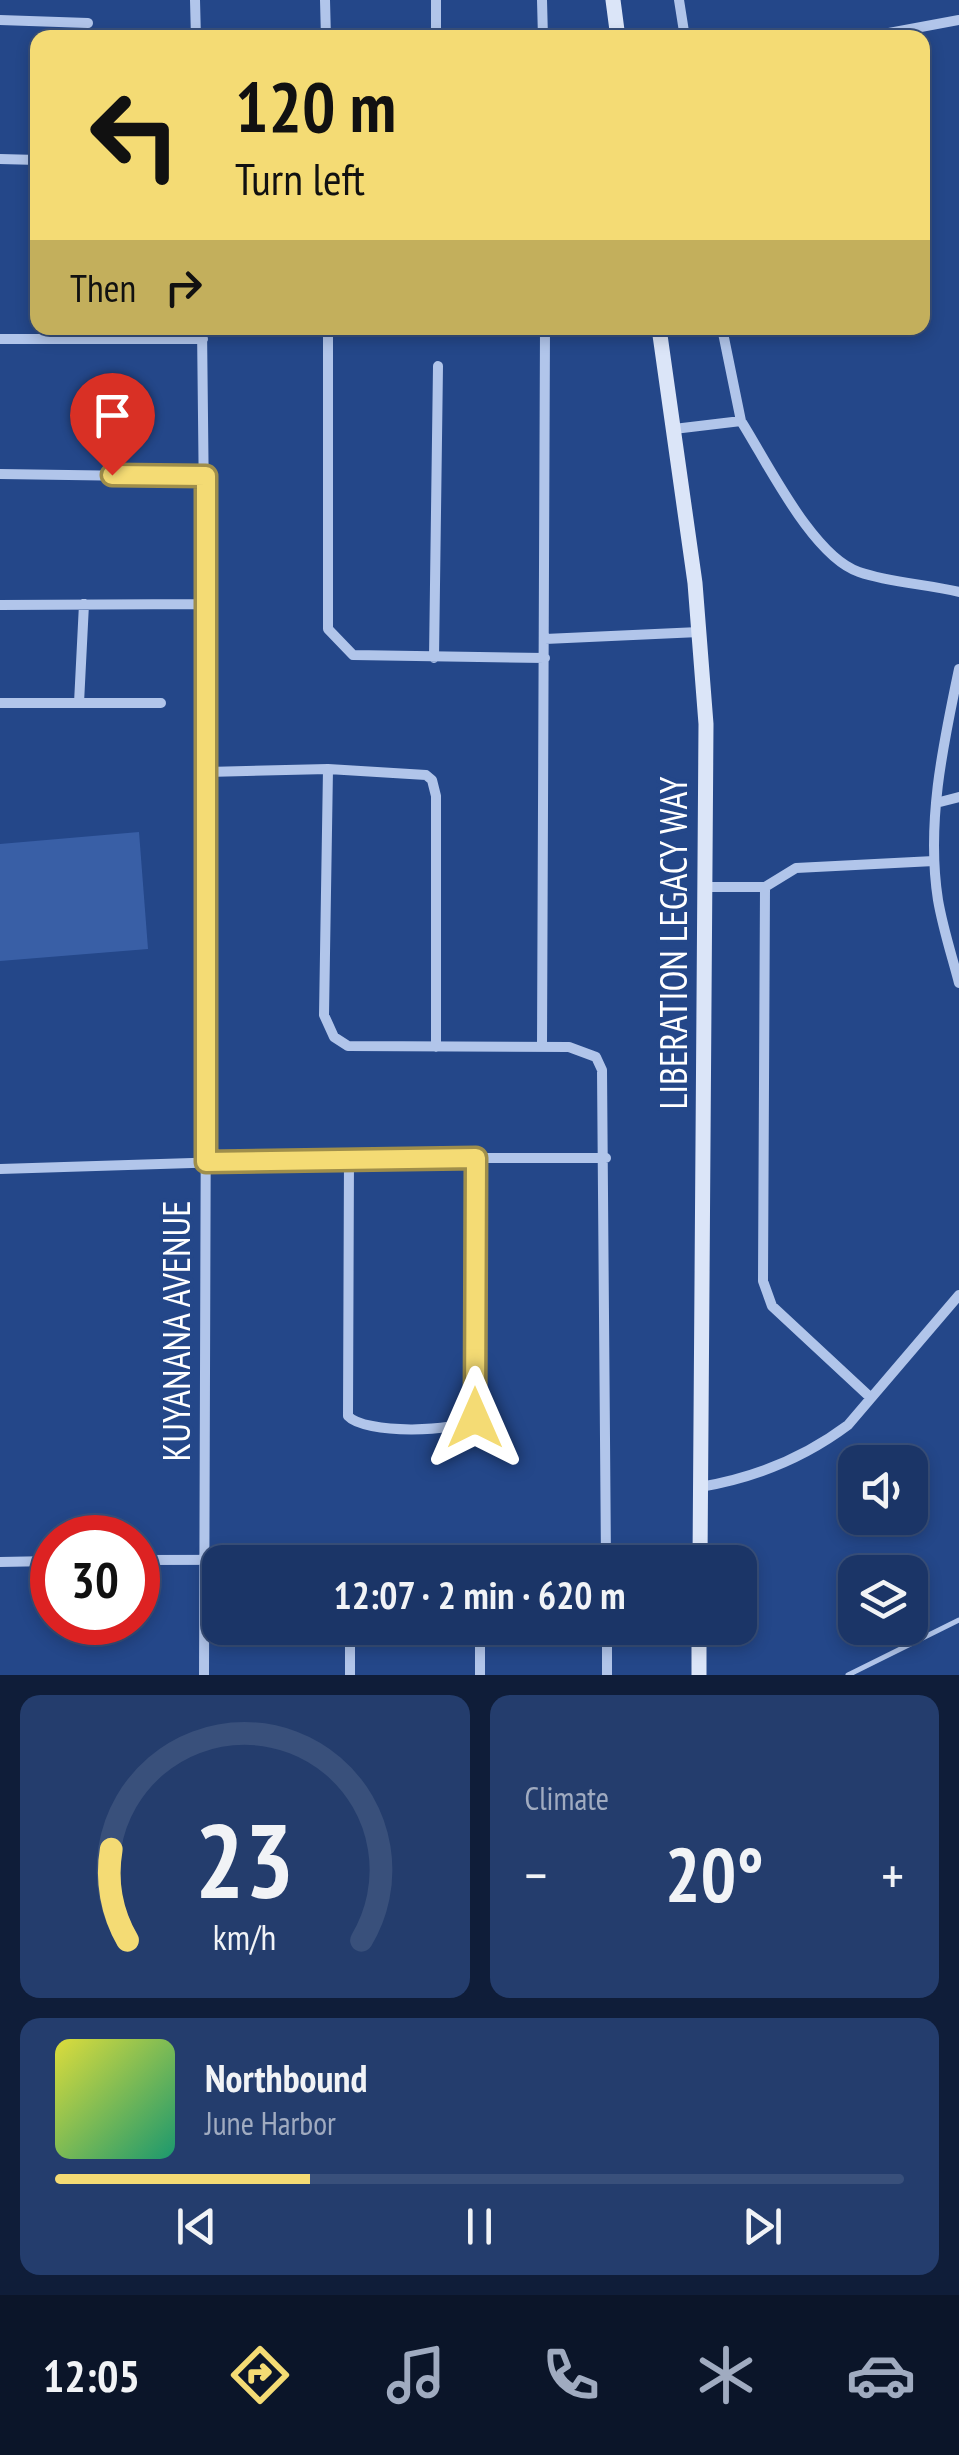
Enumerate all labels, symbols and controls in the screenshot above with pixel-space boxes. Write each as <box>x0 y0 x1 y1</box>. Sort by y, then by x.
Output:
text: 120 m <box>235 61 396 151</box>
icon: left <box>70 70 200 200</box>
text: Turn left <box>235 149 365 207</box>
icon: right <box>156 260 211 315</box>
text: Then <box>70 263 136 312</box>
pin <box>70 373 155 476</box>
icon: arrive <box>85 388 140 443</box>
street label: LIBERATION LEGACY WAY <box>648 776 697 1110</box>
street label: KUYANANA AVENUE <box>151 1200 200 1462</box>
position arrow <box>423 1366 527 1470</box>
map controls <box>838 1445 928 1645</box>
button: sound <box>838 1445 928 1535</box>
speed limit sign: 30 <box>30 1515 160 1645</box>
button: layers <box>838 1555 928 1645</box>
text: 12:07 · 2 min · 620 m <box>333 1570 626 1619</box>
text: Climate <box>525 1777 609 1819</box>
text: 23 <box>195 1792 294 1927</box>
text: 20° <box>665 1826 764 1923</box>
text: − <box>525 1839 547 1910</box>
text: + <box>881 1839 904 1910</box>
text: km/h <box>213 1914 276 1960</box>
text: Northbound <box>205 2053 367 2102</box>
text: June Harbor <box>205 2102 336 2144</box>
icon: previous <box>169 2199 224 2254</box>
icon: pause <box>452 2199 507 2254</box>
icon: next <box>735 2199 790 2254</box>
icon: directions <box>225 2340 295 2410</box>
icon: music <box>381 2340 451 2410</box>
icon: phone <box>536 2340 606 2410</box>
icon: climate <box>691 2340 761 2410</box>
icon: car <box>846 2340 916 2410</box>
text: 12:05 <box>43 2346 140 2404</box>

